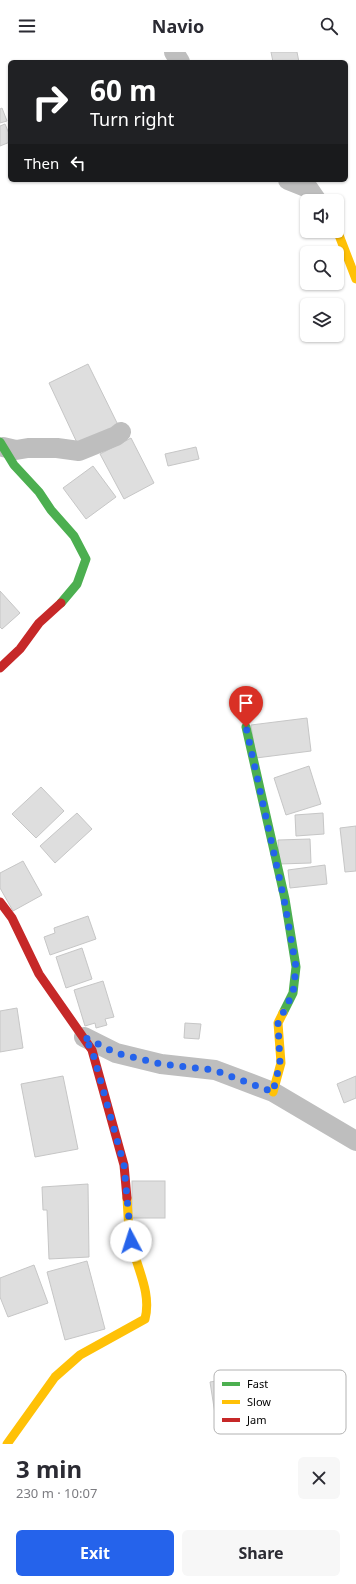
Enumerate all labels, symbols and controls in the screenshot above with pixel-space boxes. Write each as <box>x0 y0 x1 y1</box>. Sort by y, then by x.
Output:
text: Navio <box>152 14 204 38</box>
icon: menu <box>16 15 38 37</box>
icon: search <box>318 15 340 37</box>
text: 60 m <box>90 71 157 109</box>
icon: right <box>24 76 76 128</box>
text: Turn right <box>90 107 174 131</box>
icon: left <box>67 152 89 174</box>
text: Then <box>24 153 59 173</box>
map controls <box>300 194 344 342</box>
button: sound <box>300 194 344 238</box>
button: search <box>300 246 344 290</box>
button: layers <box>300 298 344 342</box>
pin <box>229 686 263 727</box>
icon: arrive <box>235 692 257 714</box>
position arrow <box>110 1220 152 1262</box>
legend <box>214 1370 346 1434</box>
text: Fast <box>247 1376 268 1391</box>
text: Slow <box>247 1394 271 1409</box>
text: Jam <box>246 1412 266 1427</box>
text: 3 min <box>16 1452 82 1485</box>
button: close <box>298 1457 340 1499</box>
text: 230 m · 10:07 <box>16 1484 97 1502</box>
button: Exit <box>16 1530 174 1576</box>
button: Share <box>182 1530 340 1576</box>

